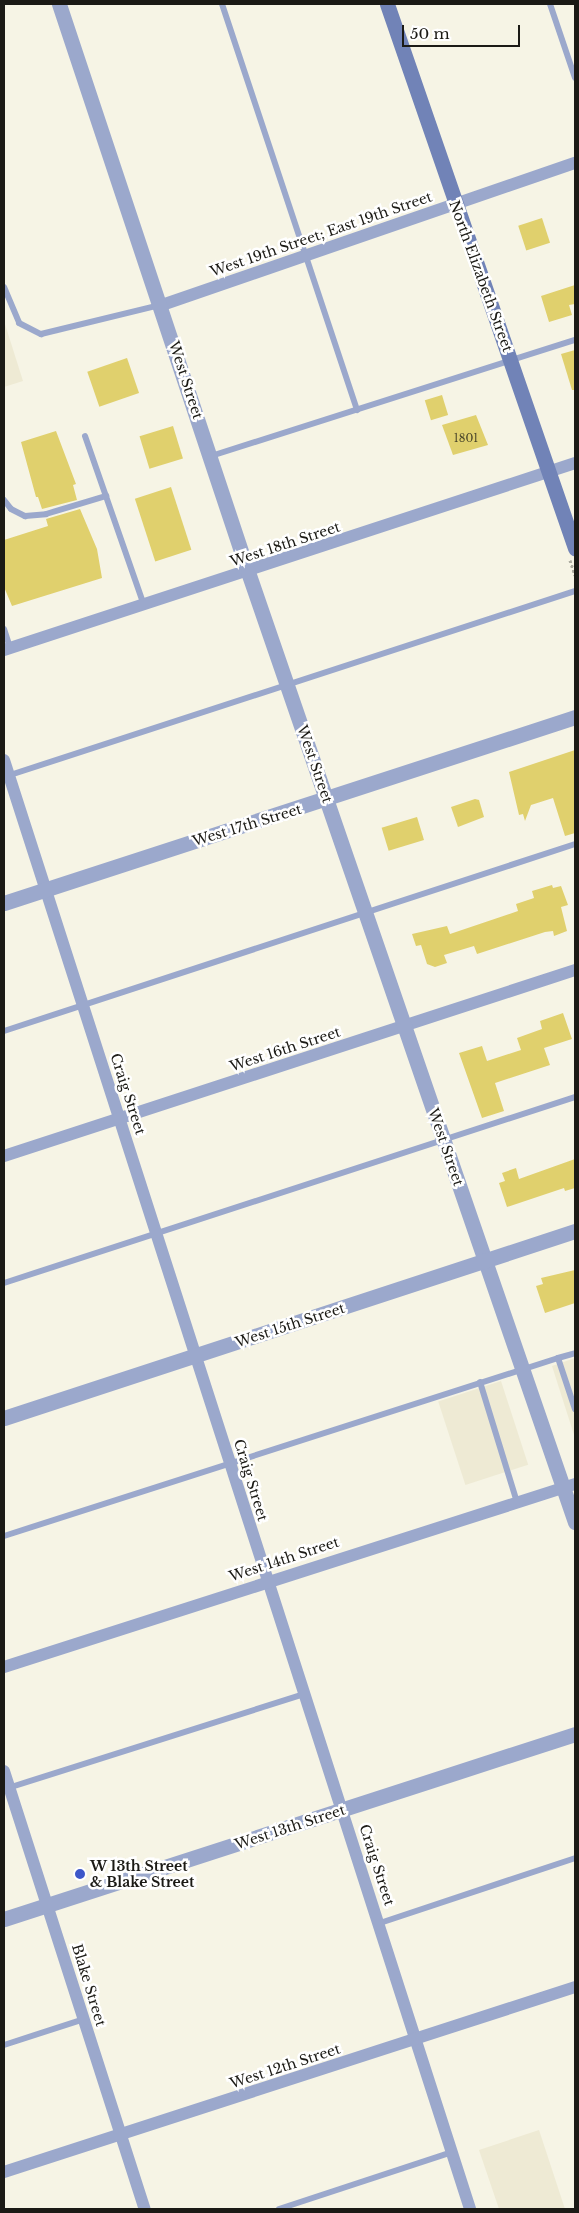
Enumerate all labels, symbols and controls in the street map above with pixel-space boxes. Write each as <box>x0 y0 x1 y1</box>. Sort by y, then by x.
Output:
scale bar <box>404 15 522 47</box>
text: 50 m <box>410 24 450 43</box>
street label: West 19th Street; East 19th Street <box>208 188 434 280</box>
street label: North Elizabeth Street <box>446 198 516 354</box>
street label: West Street <box>165 339 207 421</box>
house number: 1801 <box>454 431 478 445</box>
street label: West 18th Street <box>228 518 342 570</box>
street label: West Street <box>294 723 336 805</box>
street label: West 17th Street <box>190 800 304 850</box>
street label: West 16th Street <box>228 1023 342 1075</box>
street label: Craig Street <box>107 1051 149 1137</box>
street label: West Street <box>425 1106 467 1188</box>
street label: West 15th Street <box>233 1299 347 1351</box>
street label: Craig Street <box>231 1437 271 1523</box>
street label: West 14th Street <box>227 1533 341 1585</box>
street label: West 13th Street <box>233 1801 347 1853</box>
street label: Craig Street <box>356 1822 398 1908</box>
place label: W 13th Street & Blake Street <box>90 1858 194 1890</box>
marker: W 13th Street & Blake Street <box>74 1868 86 1880</box>
street label: Blake Street <box>68 1942 110 2028</box>
street label: West 12th Street <box>228 2040 342 2092</box>

